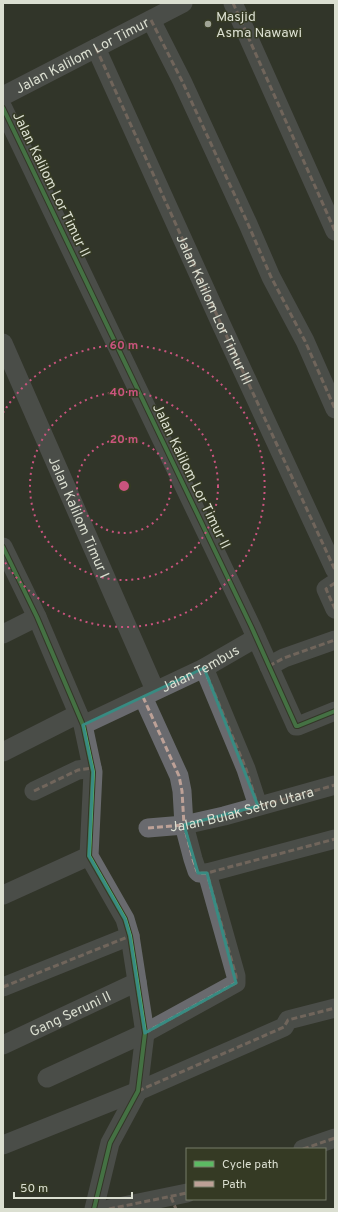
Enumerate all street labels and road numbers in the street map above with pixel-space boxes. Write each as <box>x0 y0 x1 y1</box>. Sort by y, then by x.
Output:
street label: Jalan Kalilom Lor Timur <box>13 15 153 98</box>
street label: Jalan Kalilom Lor Timur II <box>8 109 93 260</box>
street label: Jalan Kalilom Lor Timur III <box>172 232 255 388</box>
street label: Jalan Kalilom Lor Timur II <box>148 401 233 552</box>
street label: Jalan Kalilom Timur I <box>44 454 112 581</box>
street label: Jalan Tembus <box>159 642 243 697</box>
street label: Jalan Bulak Setro Utara <box>169 784 316 836</box>
street label: Gang Seruni II <box>27 988 114 1041</box>

